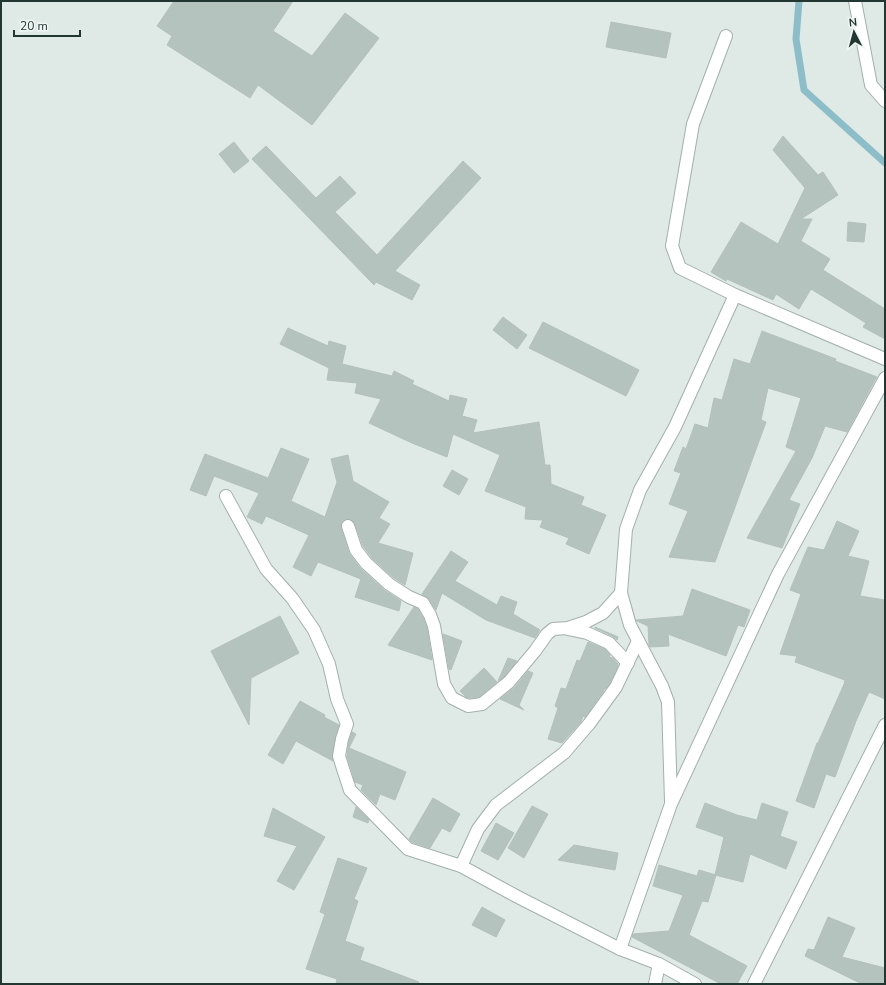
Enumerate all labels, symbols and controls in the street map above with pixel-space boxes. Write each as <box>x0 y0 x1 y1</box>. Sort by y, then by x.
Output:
scale bar <box>14 12 80 38</box>
north arrow <box>834 12 874 52</box>
text: N <box>848 15 858 30</box>
text: 20 m <box>20 18 48 34</box>

